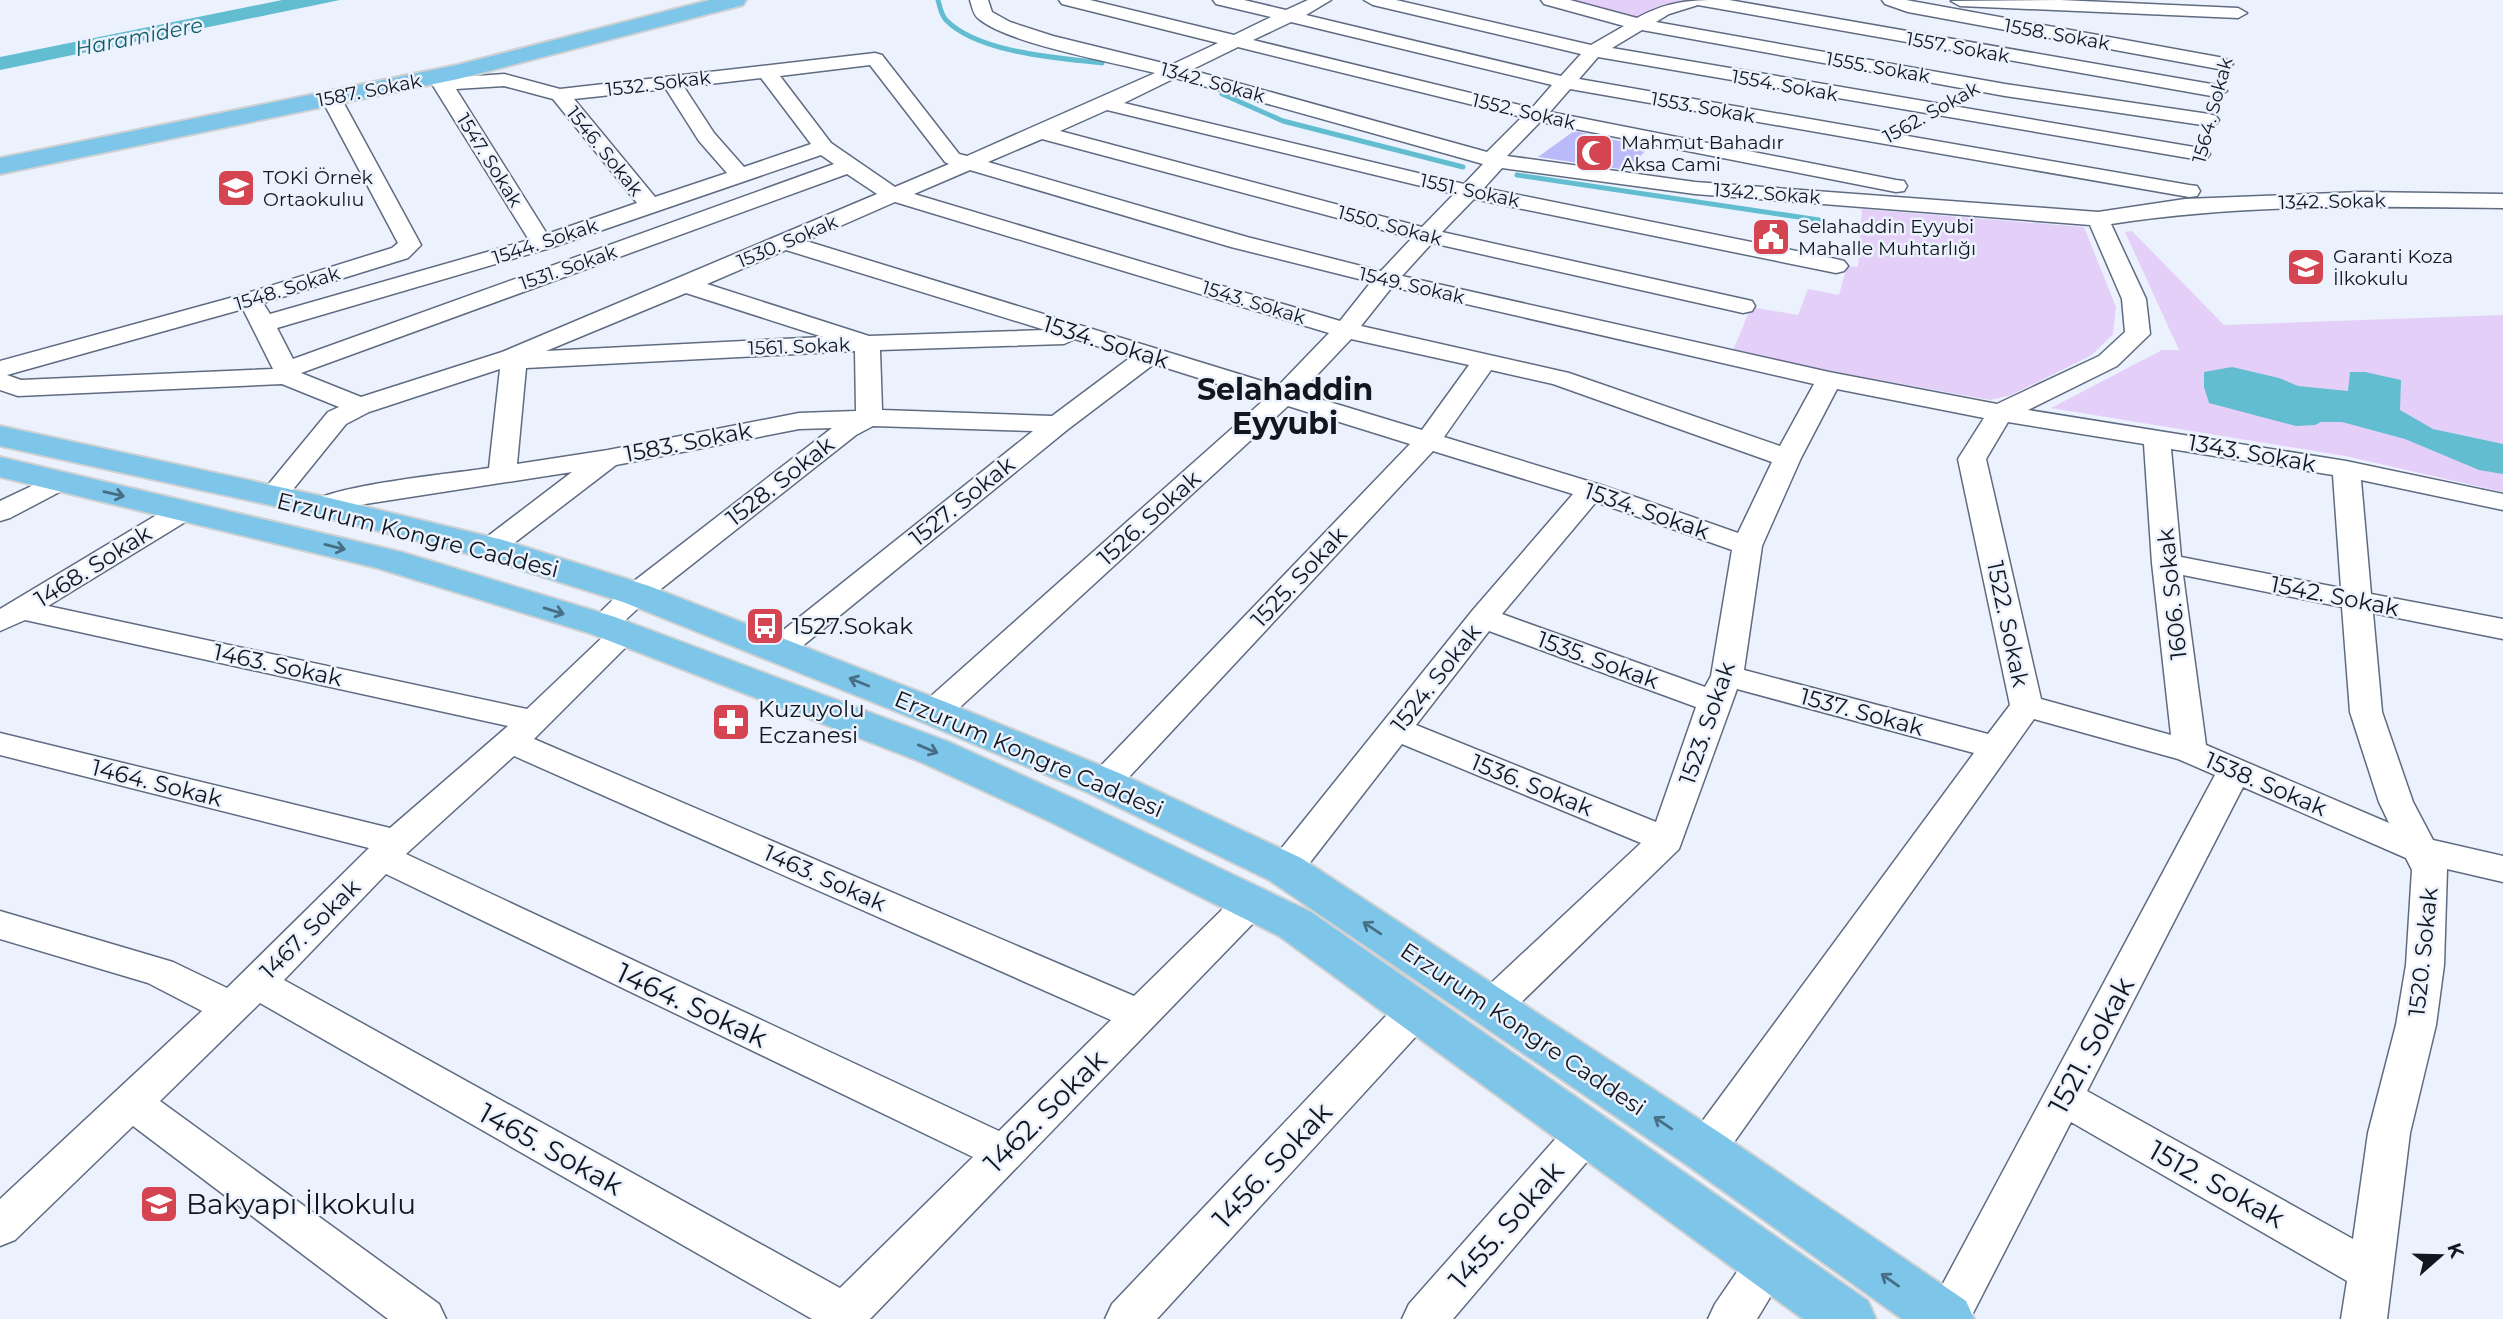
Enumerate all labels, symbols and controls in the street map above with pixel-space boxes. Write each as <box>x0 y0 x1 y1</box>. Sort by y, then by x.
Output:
water label: Haramidere <box>73 12 205 61</box>
street label: 1558. Sokak <box>2002 14 2112 55</box>
street label: 1557. Sokak <box>1904 27 2012 68</box>
street label: 1555. Sokak <box>1824 47 1932 88</box>
street label: 1564. Sokak <box>2187 54 2238 165</box>
street label: 1342. Sokak <box>1158 57 1268 108</box>
street label: 1554. Sokak <box>1730 65 1840 106</box>
street label: 1532. Sokak <box>604 66 712 101</box>
street label: 1587. Sokak <box>315 69 424 112</box>
street label: 1562. Sokak <box>1879 76 1984 148</box>
street label: 1553. Sokak <box>1649 87 1757 128</box>
street label: 1552. Sokak <box>1470 88 1578 135</box>
street label: 1546. Sokak <box>562 102 648 201</box>
street label: 1547. Sokak <box>452 109 528 212</box>
place label: Mahmut Bahadır Aksa Cami <box>1621 131 1784 176</box>
mosque icon: Mahmut Bahadır Aksa Cami <box>1573 132 1615 174</box>
place label: TOKİ Örnek Ortaokulıu <box>263 166 374 211</box>
school or university icon: TOKİ Örnek Ortaokulıu <box>215 167 257 209</box>
street label: 1551. Sokak <box>1418 169 1523 212</box>
street label: 1342. Sokak <box>1713 178 1822 209</box>
street label: 1342. Sokak <box>2278 189 2387 214</box>
street label: 1550. Sokak <box>1335 201 1445 251</box>
street label: 1530. Sokak <box>733 210 841 273</box>
street label: 1544. Sokak <box>490 213 601 269</box>
place label: Selahaddin Eyyubi Mahalle Muhtarlığı <box>1798 215 1976 260</box>
public building icon: Selahaddin Eyyubi Mahalle Muhtarlığı <box>1750 216 1792 258</box>
street label: 1531. Sokak <box>516 240 620 295</box>
place label: Garanti Koza İlkokulu <box>2333 245 2453 290</box>
school or university icon: Garanti Koza İlkokulu <box>2285 246 2327 288</box>
street label: 1548. Sokak <box>232 261 343 315</box>
street label: 1549. Sokak <box>1357 262 1468 309</box>
street label: 1543. Sokak <box>1199 276 1309 329</box>
street label: 1534. Sokak <box>1040 310 1173 374</box>
street label: 1561. Sokak <box>747 333 851 360</box>
district label: Selahaddin Eyyubi <box>1197 371 1373 442</box>
street label: 1583. Sokak <box>622 416 754 468</box>
street label: 1343. Sokak <box>2186 428 2318 478</box>
street label: 1528. Sokak <box>720 430 840 532</box>
street label: 1527. Sokak <box>904 450 1020 552</box>
street label: 1526. Sokak <box>1092 464 1206 571</box>
street label: 1534. Sokak <box>1581 477 1713 546</box>
street label: Erzurum Kongre Caddesi <box>274 486 562 584</box>
one-way arrow <box>102 487 125 501</box>
street label: 1468. Sokak <box>29 519 157 613</box>
street label: 1525. Sokak <box>1245 521 1353 633</box>
street label: 1606. Sokak <box>2151 527 2193 661</box>
one-way arrow <box>323 541 346 554</box>
street label: 1522. Sokak <box>1981 559 2035 690</box>
street label: 1542. Sokak <box>2268 570 2402 622</box>
one-way arrow <box>542 605 564 618</box>
bus stop icon: 1527.Sokak <box>744 605 786 647</box>
place label: 1527.Sokak <box>792 612 913 640</box>
street label: 1524. Sokak <box>1385 618 1487 738</box>
street label: 1535. Sokak <box>1533 625 1663 695</box>
street label: 1463. Sokak <box>211 638 345 692</box>
street label: 1523. Sokak <box>1673 658 1741 788</box>
one-way arrow <box>849 675 870 688</box>
street label: 1537. Sokak <box>1797 682 1927 742</box>
street label: Erzurum Kongre Caddesi <box>890 685 1168 823</box>
place label: Kuzuyolu Eczanesi <box>758 695 865 749</box>
pharmacy icon: Kuzuyolu Eczanesi <box>710 701 752 743</box>
one-way arrow <box>917 743 938 756</box>
street label: 1538. Sokak <box>2201 746 2331 822</box>
street label: 1536. Sokak <box>1467 748 1597 822</box>
street label: 1464. Sokak <box>89 753 225 813</box>
street label: 1463. Sokak <box>760 839 891 917</box>
street label: 1467. Sokak <box>254 873 366 985</box>
street label: 1520. Sokak <box>2402 886 2444 1018</box>
one-way arrow <box>1363 921 1382 935</box>
street label: Erzurum Kongre Caddesi <box>1395 936 1651 1122</box>
street label: 1464. Sokak <box>611 955 773 1055</box>
street label: 1521. Sokak <box>2041 971 2141 1119</box>
street label: 1462. Sokak <box>977 1042 1114 1179</box>
street label: 1456. Sokak <box>1205 1095 1339 1235</box>
street label: 1465. Sokak <box>473 1096 629 1203</box>
one-way arrow <box>1654 1115 1673 1130</box>
street label: 1512. Sokak <box>2143 1133 2291 1235</box>
street label: 1455. Sokak <box>1441 1154 1571 1296</box>
school or university icon: Bakyapı İlkokulu <box>138 1183 180 1225</box>
place label: Bakyapı İlkokulu <box>186 1187 416 1221</box>
north arrow <box>2405 1221 2475 1291</box>
text: K <box>2442 1240 2469 1262</box>
one-way arrow <box>1881 1273 1900 1287</box>

